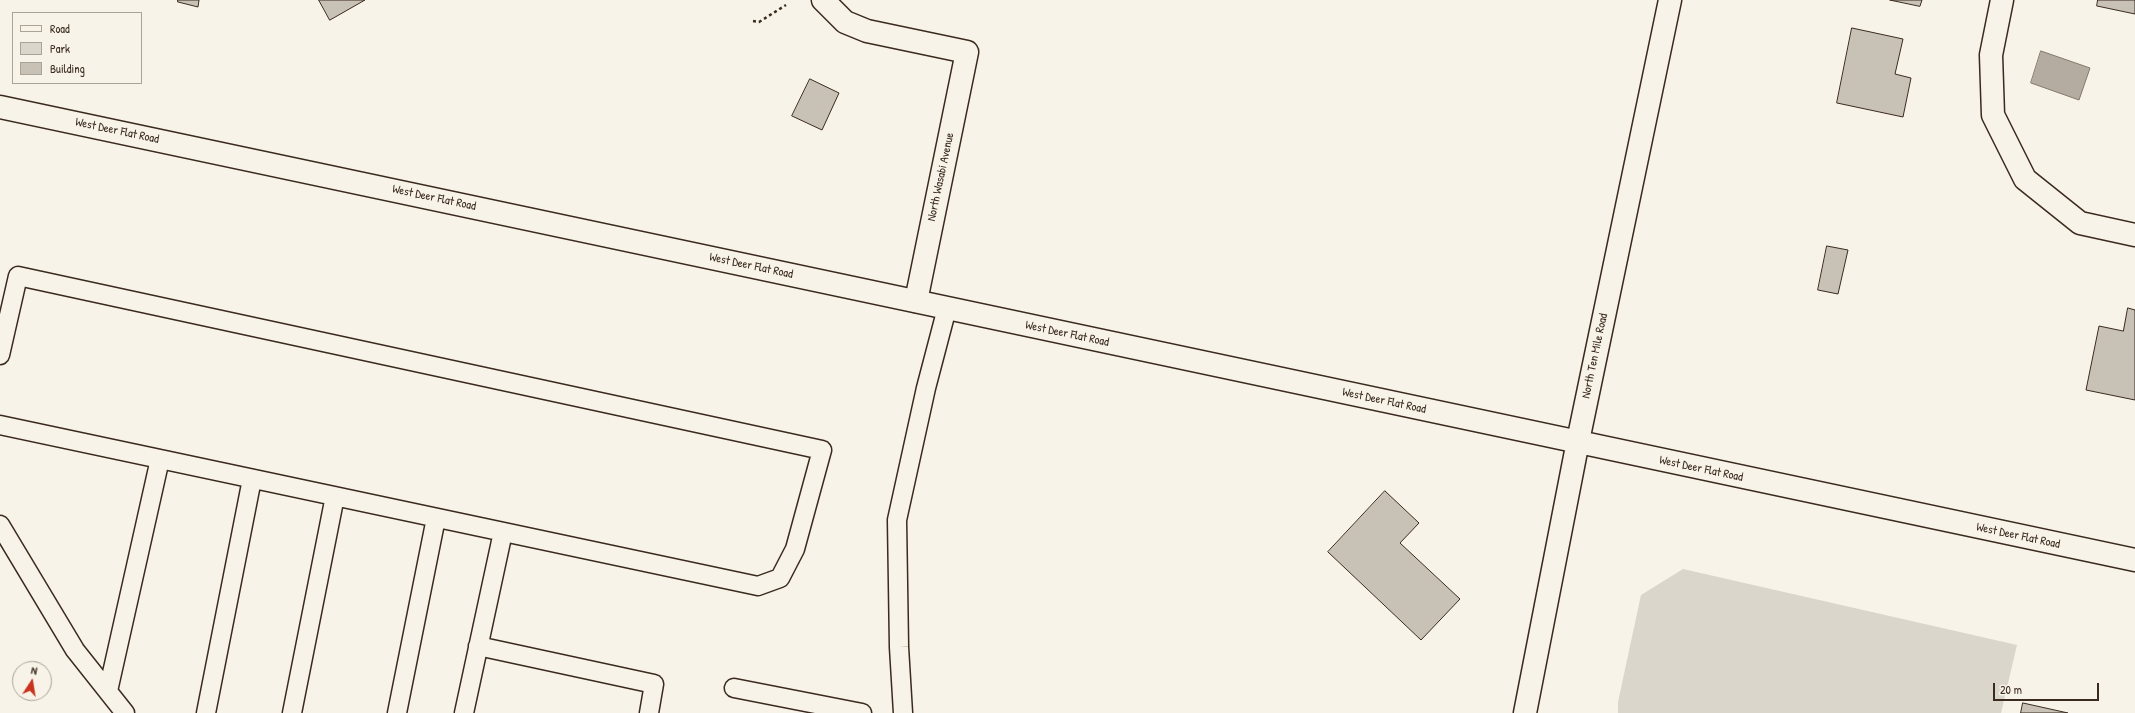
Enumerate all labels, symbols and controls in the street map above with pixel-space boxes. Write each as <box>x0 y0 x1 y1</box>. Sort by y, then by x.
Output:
legend <box>12 12 142 84</box>
text: Road <box>50 20 70 37</box>
text: Park <box>50 40 70 57</box>
text: Building <box>50 60 85 77</box>
street label: West Deer Flat Road <box>74 115 160 147</box>
street label: North Wasabi Avenue <box>925 131 957 223</box>
street label: West Deer Flat Road <box>391 182 477 214</box>
street label: West Deer Flat Road <box>708 250 794 282</box>
street label: North Ten Mile Road <box>1579 312 1611 400</box>
street label: West Deer Flat Road <box>1024 318 1110 350</box>
street label: West Deer Flat Road <box>1341 385 1427 417</box>
street label: West Deer Flat Road <box>1658 453 1744 485</box>
street label: West Deer Flat Road <box>1975 520 2061 552</box>
north arrow <box>12 661 52 701</box>
text: N <box>30 663 39 678</box>
scale bar <box>1995 675 2101 701</box>
text: 20 m <box>2000 681 2022 698</box>

